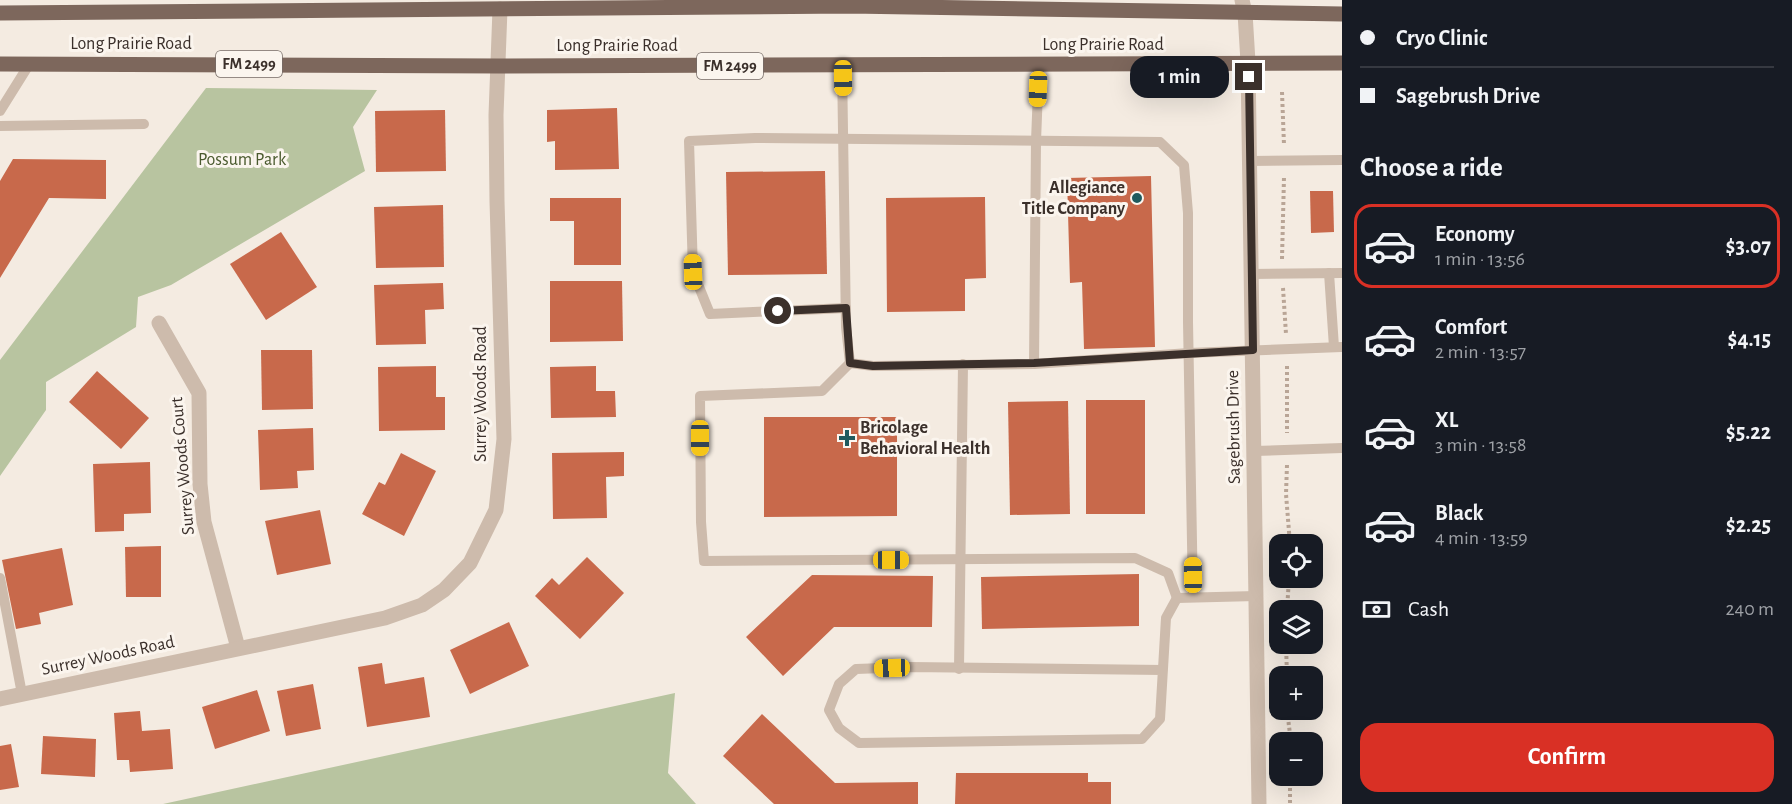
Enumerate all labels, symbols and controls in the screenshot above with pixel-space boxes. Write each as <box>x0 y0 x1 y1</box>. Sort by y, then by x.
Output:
text: Cryo Clinic <box>1396 27 1487 49</box>
street label: Long Prairie Road <box>70 35 192 53</box>
street label: Long Prairie Road <box>1042 36 1164 54</box>
street label: Long Prairie Road <box>556 37 678 55</box>
road number: FM 2499 <box>216 51 282 77</box>
road number: FM 2499 <box>697 53 763 79</box>
callout: 1 min <box>1129 56 1228 98</box>
car <box>834 60 852 96</box>
route end <box>1235 63 1262 90</box>
text: 1 min <box>1158 67 1201 87</box>
car <box>1028 71 1048 107</box>
text: Sagebrush Drive <box>1396 85 1540 107</box>
park label: Possum Park <box>198 151 287 169</box>
text: Choose a ride <box>1360 154 1503 181</box>
place label: Allegiance Title Company <box>1022 179 1126 218</box>
marker: Allegiance Title Company <box>1130 191 1144 205</box>
icon: car <box>1363 219 1417 273</box>
text: Economy <box>1435 223 1515 245</box>
text: $3.07 <box>1726 235 1771 257</box>
text: 1 min · 13:56 <box>1435 249 1525 269</box>
car <box>683 254 703 290</box>
route start <box>764 297 791 324</box>
icon: car <box>1363 312 1417 366</box>
text: Comfort <box>1435 316 1507 338</box>
street label: Surrey Woods Road <box>472 326 490 462</box>
text: $4.15 <box>1728 328 1771 350</box>
text: 2 min · 13:57 <box>1435 342 1526 362</box>
street label: Sagebrush Drive <box>1224 370 1244 484</box>
street label: Surrey Woods Court <box>168 396 198 536</box>
icon: car <box>1363 405 1417 459</box>
text: XL <box>1435 409 1458 431</box>
place label: Bricolage Behavioral Health <box>860 419 990 458</box>
car <box>691 420 709 456</box>
text: $5.22 <box>1726 421 1771 443</box>
marker: Bricolage Behavioral Health <box>838 429 856 447</box>
text: 3 min · 13:58 <box>1435 435 1526 455</box>
icon: car <box>1363 498 1417 552</box>
text: Black <box>1435 502 1483 524</box>
text: $2.25 <box>1726 514 1771 536</box>
text: 4 min · 13:59 <box>1435 528 1528 548</box>
map controls <box>1269 534 1323 786</box>
button: locate <box>1269 534 1323 588</box>
car <box>873 551 909 569</box>
car <box>1184 557 1202 593</box>
icon: cash <box>1360 593 1393 626</box>
text: Cash <box>1408 598 1449 620</box>
text: 240 m <box>1725 599 1774 619</box>
button: layers <box>1269 600 1323 654</box>
street label: Surrey Woods Road <box>40 633 176 679</box>
car <box>874 658 910 678</box>
button: + <box>1269 666 1323 720</box>
button: Confirm <box>1360 723 1774 792</box>
button: − <box>1269 732 1323 786</box>

